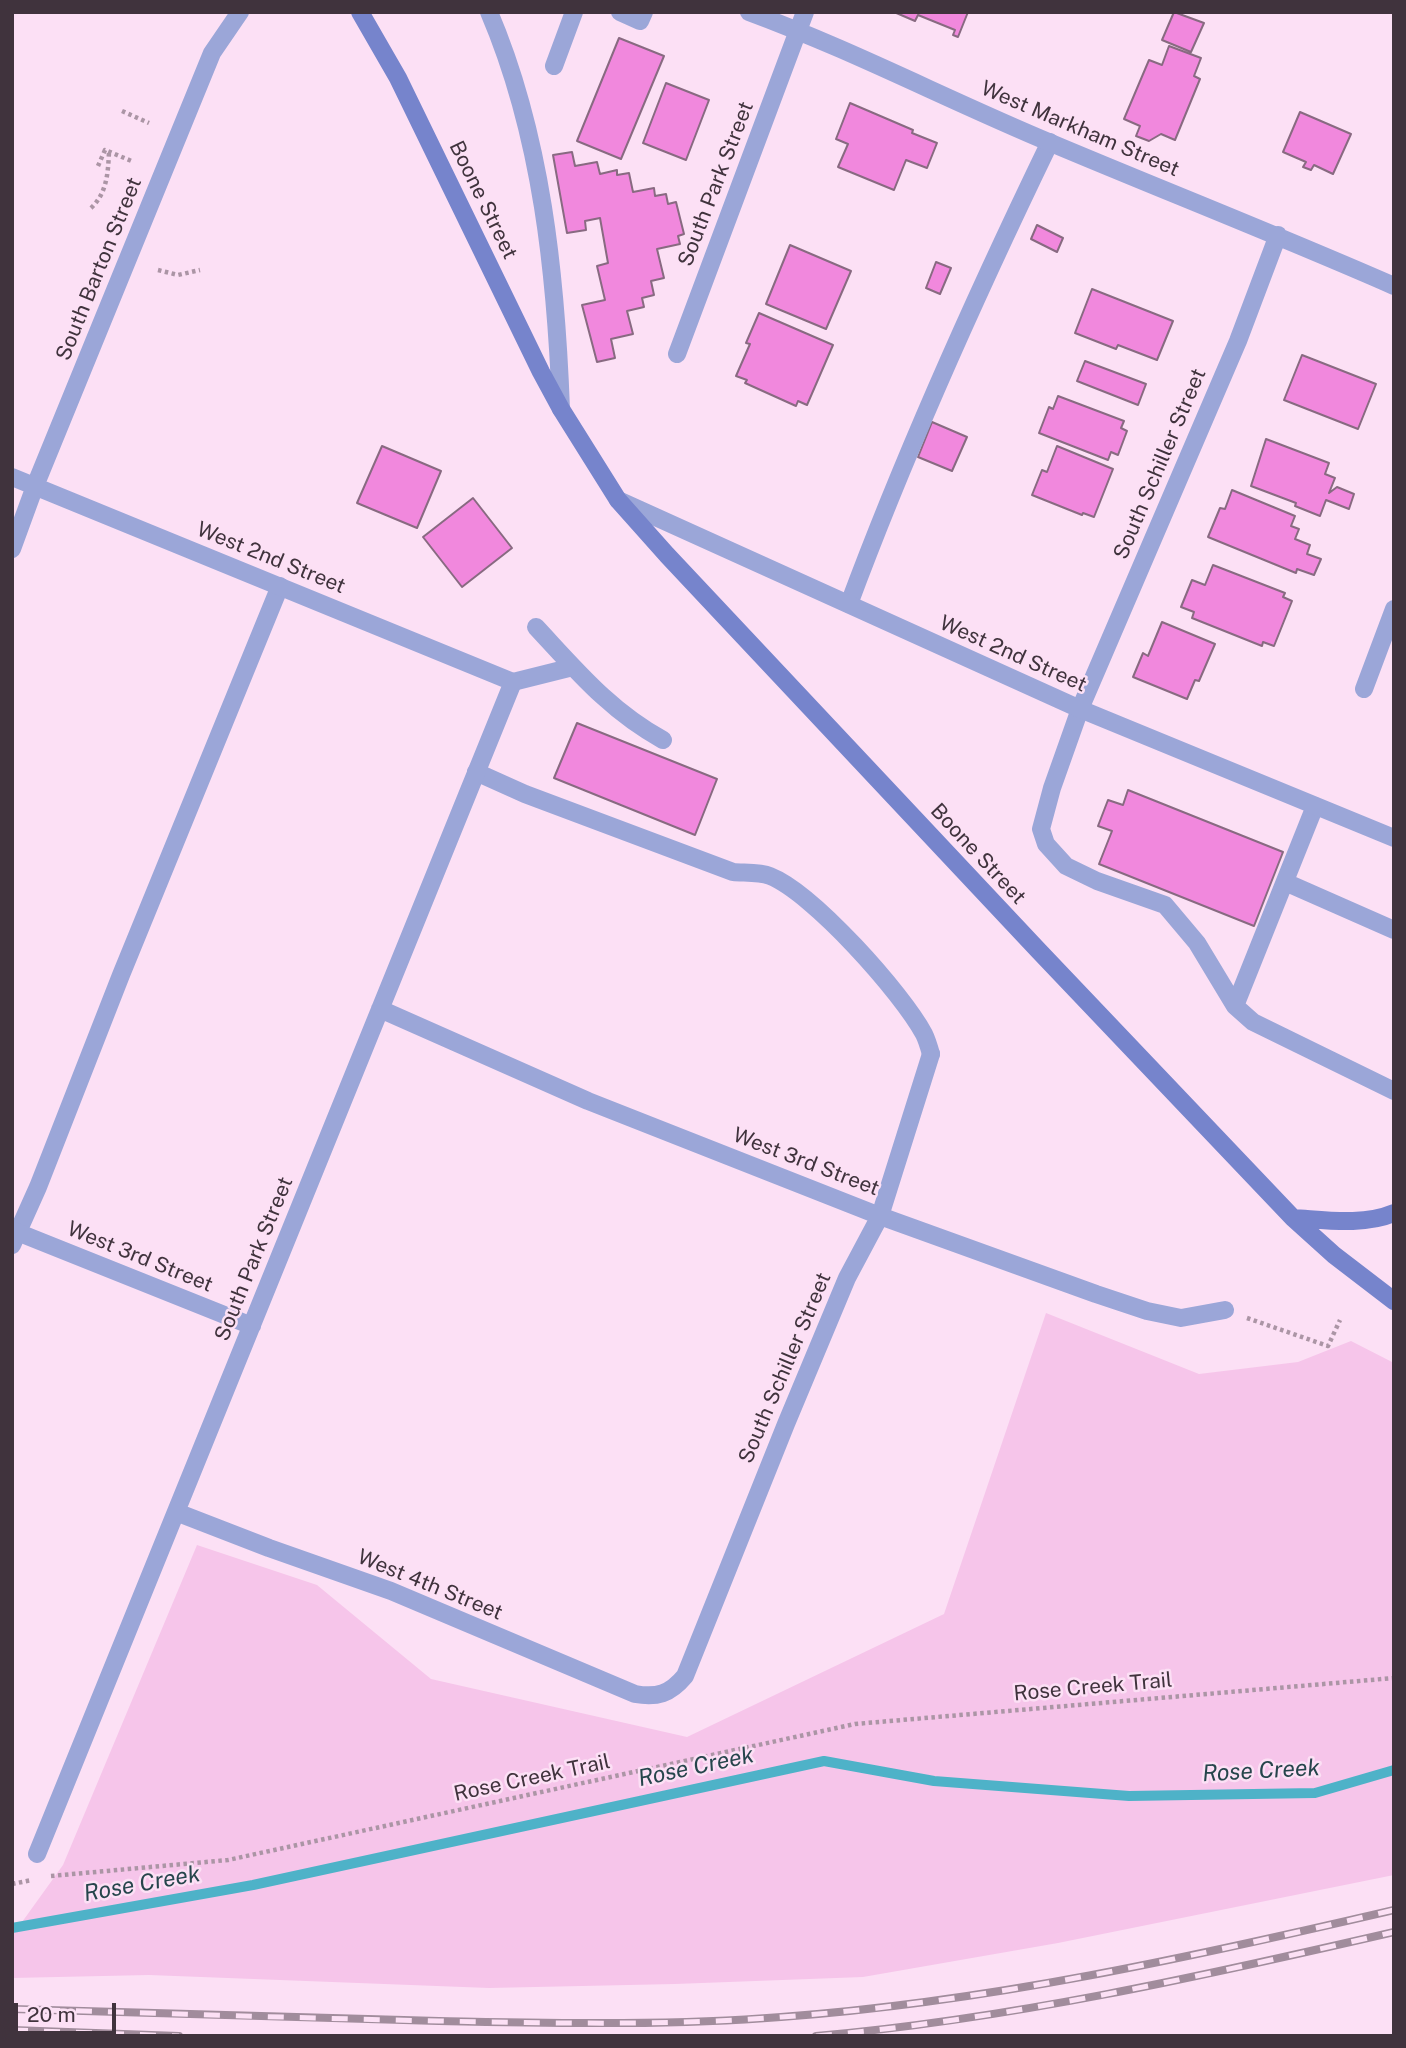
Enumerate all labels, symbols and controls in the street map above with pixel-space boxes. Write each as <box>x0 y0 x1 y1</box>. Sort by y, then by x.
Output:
street label: West Markham Street <box>977 76 1183 182</box>
street label: South Park Street <box>673 98 759 270</box>
street label: Boone Street <box>444 137 522 263</box>
street label: South Barton Street <box>51 174 147 364</box>
street label: South Schiller Street <box>1108 365 1212 563</box>
street label: West 2nd Street <box>193 517 349 599</box>
street label: West 2nd Street <box>936 610 1090 698</box>
street label: Boone Street <box>925 798 1031 910</box>
street label: West 3rd Street <box>729 1122 883 1202</box>
street label: South Park Street <box>210 1173 298 1345</box>
street label: West 3rd Street <box>64 1216 216 1298</box>
street label: South Schiller Street <box>733 1269 837 1467</box>
street label: West 4th Street <box>354 1544 506 1626</box>
street label: Rose Creek Trail <box>1013 1668 1173 1706</box>
water label: Rose Creek <box>636 1741 756 1793</box>
street label: Rose Creek Trail <box>451 1749 613 1807</box>
water label: Rose Creek <box>1202 1754 1320 1788</box>
water label: Rose Creek <box>82 1860 202 1908</box>
scale bar <box>18 1988 119 2032</box>
text: 20 m <box>27 2002 76 2027</box>

